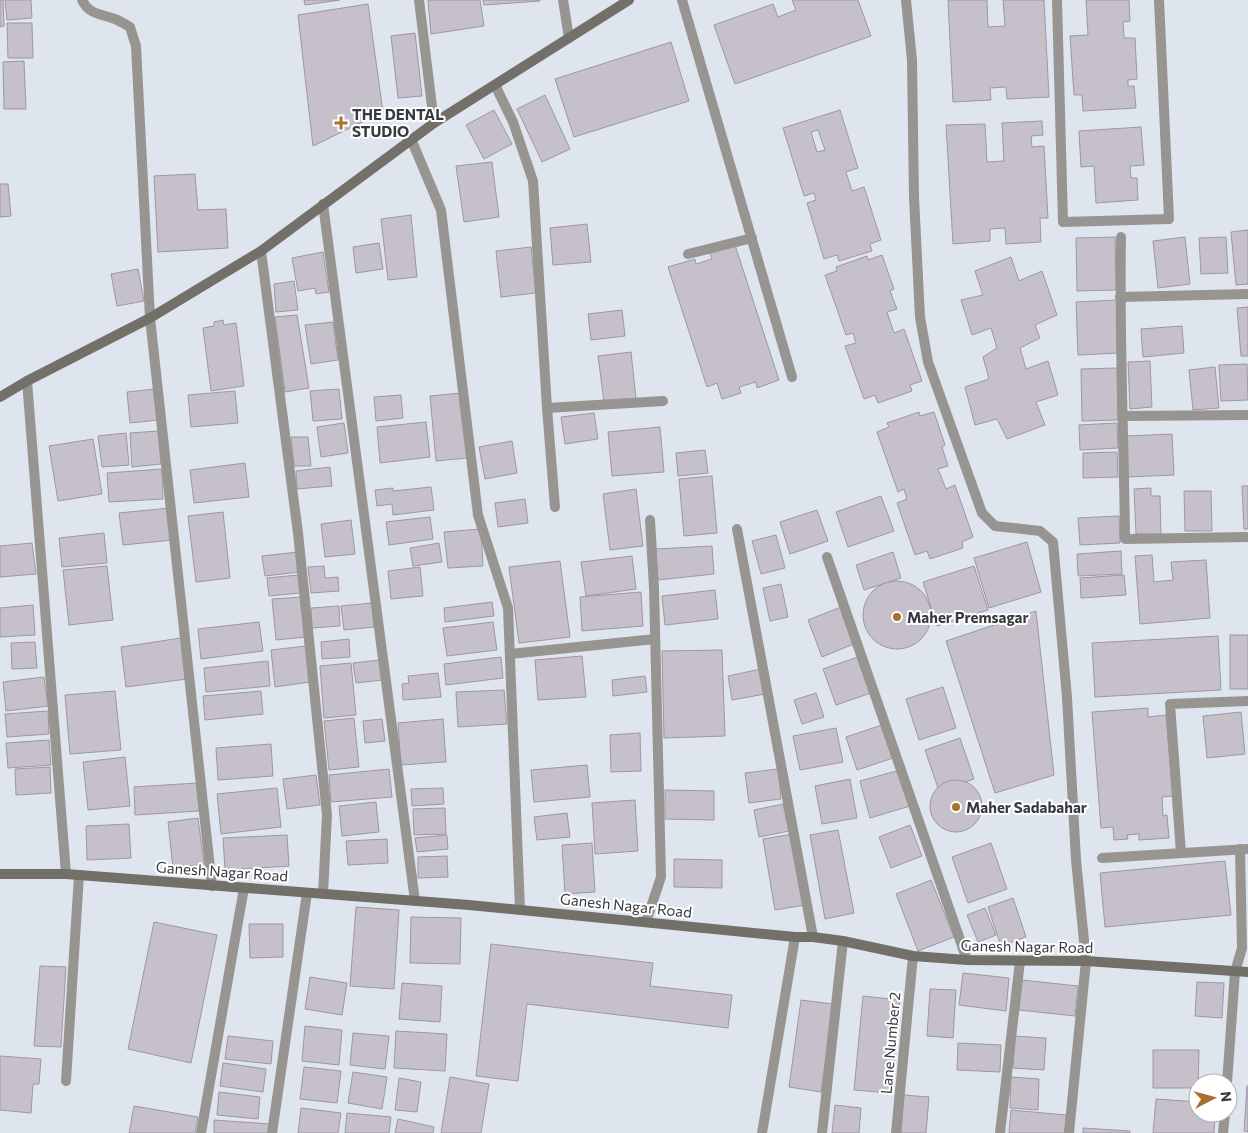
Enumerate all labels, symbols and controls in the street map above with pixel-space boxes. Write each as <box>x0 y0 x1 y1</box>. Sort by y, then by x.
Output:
place label: THE DENTAL STUDIO <box>352 105 444 140</box>
marker: THE DENTAL STUDIO <box>334 116 348 130</box>
place label: Maher Premsagar <box>907 608 1029 626</box>
marker: Maher Premsagar <box>891 611 903 623</box>
place label: Maher Sadabahar <box>966 798 1087 816</box>
marker: Maher Sadabahar <box>950 801 962 813</box>
street label: Ganesh Nagar Road <box>155 857 289 885</box>
street label: Ganesh Nagar Road <box>559 889 693 921</box>
street label: Ganesh Nagar Road <box>961 936 1093 956</box>
street label: Lane Number 2 <box>877 991 903 1095</box>
north arrow <box>1188 1073 1238 1123</box>
text: N <box>1217 1090 1235 1103</box>

